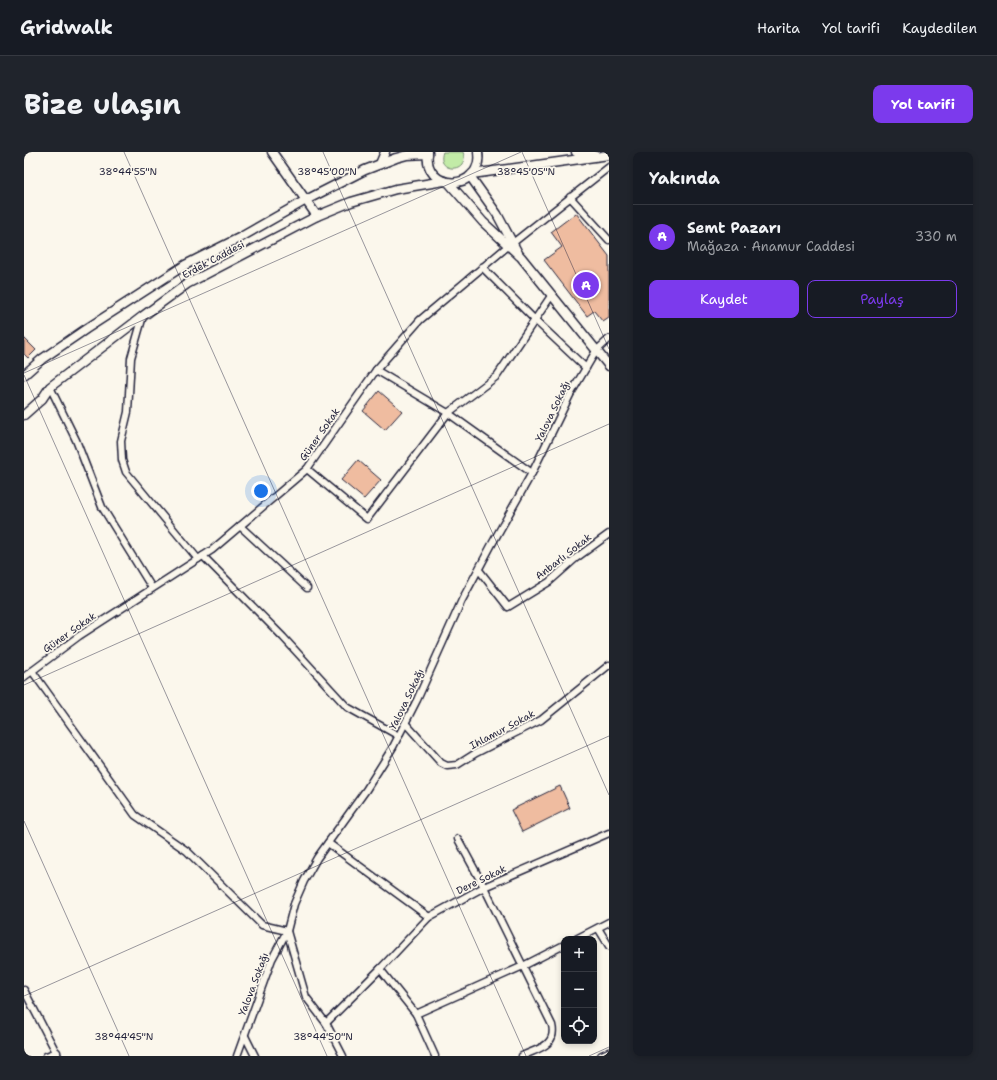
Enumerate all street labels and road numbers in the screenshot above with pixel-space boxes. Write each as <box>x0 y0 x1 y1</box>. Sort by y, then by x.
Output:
street label: Erdek Caddesi <box>180 237 247 281</box>
street label: Yalova Sokağı <box>532 378 573 444</box>
street label: Güner Sokak <box>296 405 343 463</box>
street label: Anbarlı Sokak <box>533 530 594 582</box>
street label: Güner Sokak <box>40 609 99 655</box>
street label: Yalova Sokağı <box>386 666 427 732</box>
street label: Ihlamur Sokak <box>467 707 537 752</box>
street label: Dere Sokak <box>454 862 509 897</box>
street label: Yalova Sokağı <box>235 951 271 1018</box>

